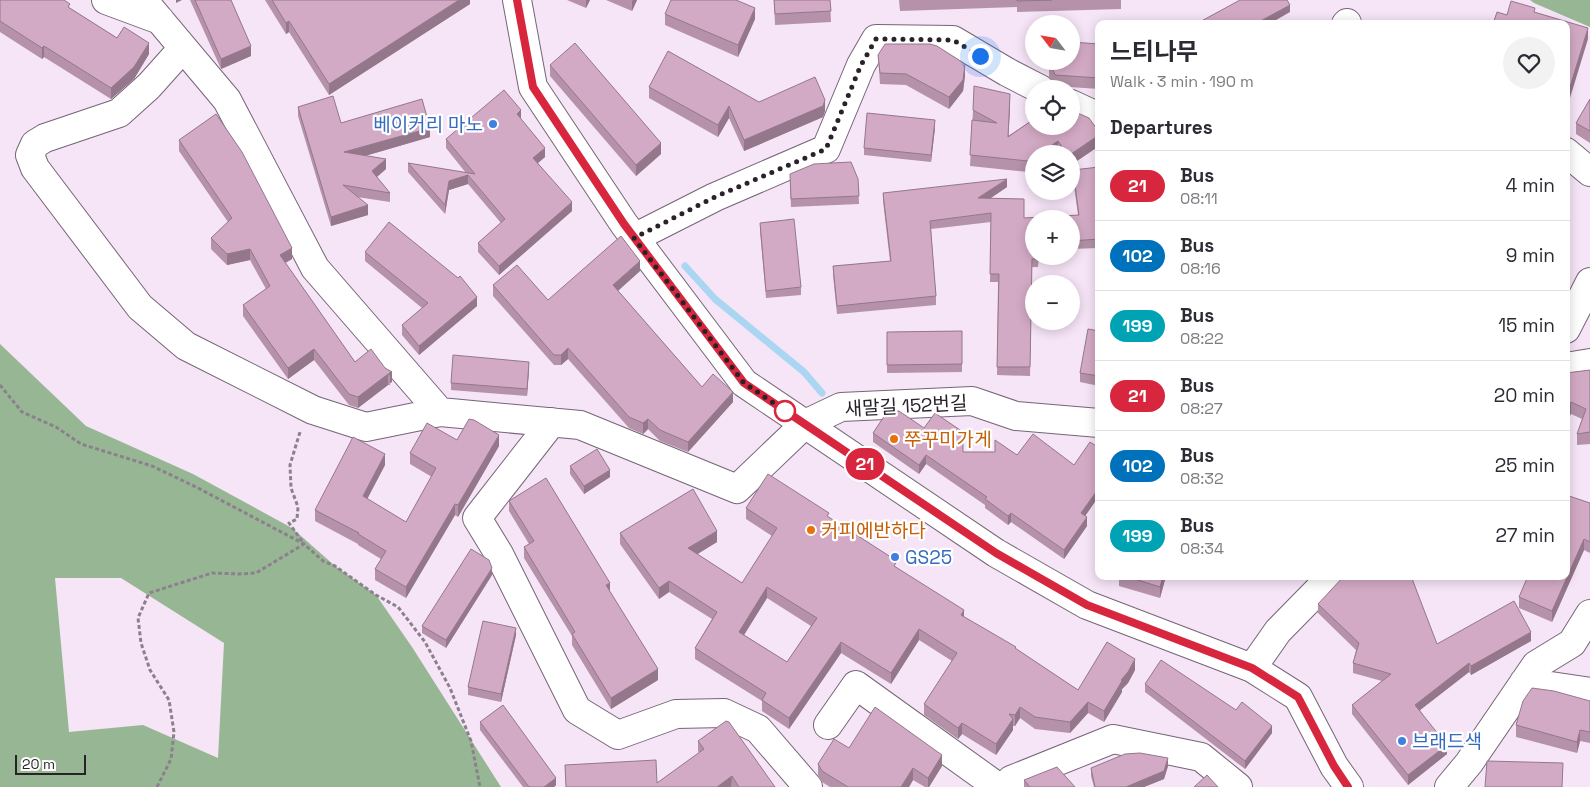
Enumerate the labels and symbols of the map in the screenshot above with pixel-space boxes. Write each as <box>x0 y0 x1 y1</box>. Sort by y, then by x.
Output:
north arrow <box>1025 15 1080 70</box>
your location <box>968 44 993 69</box>
place label: 베이커리 마노 <box>373 112 483 137</box>
marker: 베이커리 마노 <box>487 118 499 130</box>
street label: 새말길 152번길 <box>844 390 968 422</box>
unlabelled marker <box>774 400 796 422</box>
place label: 쭈꾸미가게 <box>904 427 991 452</box>
marker: 쭈꾸미가게 <box>888 433 900 445</box>
line badge: 21 <box>842 448 888 480</box>
place label: 커피에반하다 <box>821 518 926 543</box>
marker: 커피에반하다 <box>805 524 817 536</box>
place label: GS25 <box>905 545 952 570</box>
marker: GS25 <box>889 551 901 563</box>
place label: 브래드색 <box>1412 729 1482 754</box>
marker: 브래드색 <box>1396 735 1408 747</box>
scale bar <box>15 752 86 775</box>

